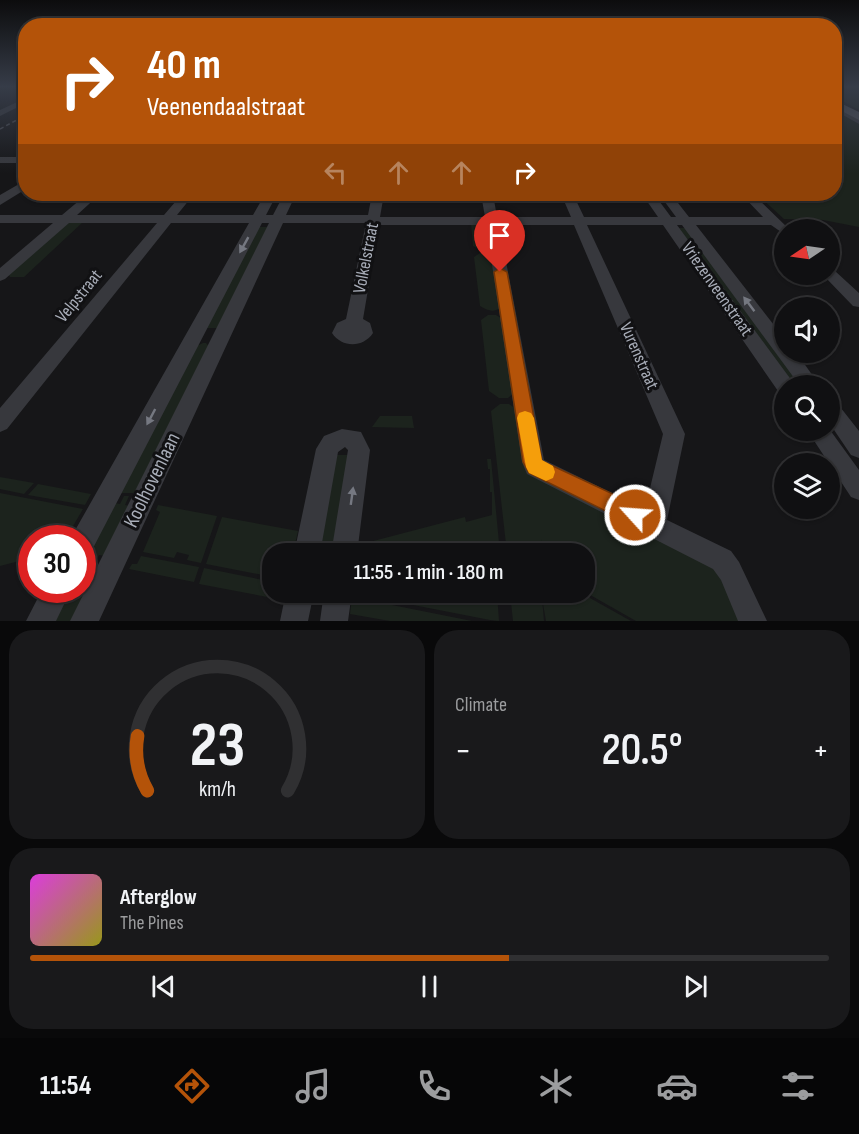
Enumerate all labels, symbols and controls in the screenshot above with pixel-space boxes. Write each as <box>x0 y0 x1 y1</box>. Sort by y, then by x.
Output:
text: 40 m <box>147 40 221 91</box>
icon: right <box>48 42 126 120</box>
text: Veenendaalstraat <box>147 91 305 123</box>
icon: left <box>319 156 352 189</box>
icon: ahead <box>382 156 415 189</box>
icon: ahead <box>445 156 478 189</box>
icon: right <box>508 156 541 189</box>
pin <box>474 210 525 272</box>
icon: arrive <box>483 219 516 252</box>
north arrow <box>774 219 840 285</box>
map controls <box>774 219 840 519</box>
street label: Volkelstraat <box>349 220 383 295</box>
one-way arrow <box>239 237 249 254</box>
street label: Vriezenveenstraat <box>677 238 757 340</box>
street label: Velpstraat <box>51 265 107 327</box>
one-way arrow <box>743 296 755 312</box>
button: sound <box>774 297 840 363</box>
street label: Vurenstraat <box>615 319 663 393</box>
button: search <box>774 375 840 441</box>
one-way arrow <box>146 408 156 425</box>
street label: Koolhovenlaan <box>118 428 186 532</box>
button: layers <box>774 453 840 519</box>
position arrow <box>603 483 667 547</box>
one-way arrow <box>348 486 357 505</box>
speed limit sign: 30 <box>18 525 96 603</box>
text: 11:55 · 1 min · 180 m <box>354 559 503 586</box>
text: Climate <box>455 693 507 717</box>
text: 23 <box>189 709 245 784</box>
text: 20.5° <box>601 723 683 778</box>
text: − <box>455 731 471 771</box>
text: + <box>813 731 829 771</box>
text: km/h <box>198 778 236 803</box>
text: Afterglow <box>120 884 197 911</box>
text: The Pines <box>120 911 184 935</box>
icon: previous <box>147 970 180 1003</box>
icon: pause <box>413 970 446 1003</box>
icon: next <box>679 970 712 1003</box>
icon: directions <box>171 1065 213 1107</box>
icon: music <box>292 1065 334 1107</box>
icon: phone <box>413 1065 455 1107</box>
icon: climate <box>535 1065 577 1107</box>
icon: car <box>656 1065 698 1107</box>
icon: filters <box>777 1065 819 1107</box>
text: 11:54 <box>40 1070 91 1102</box>

